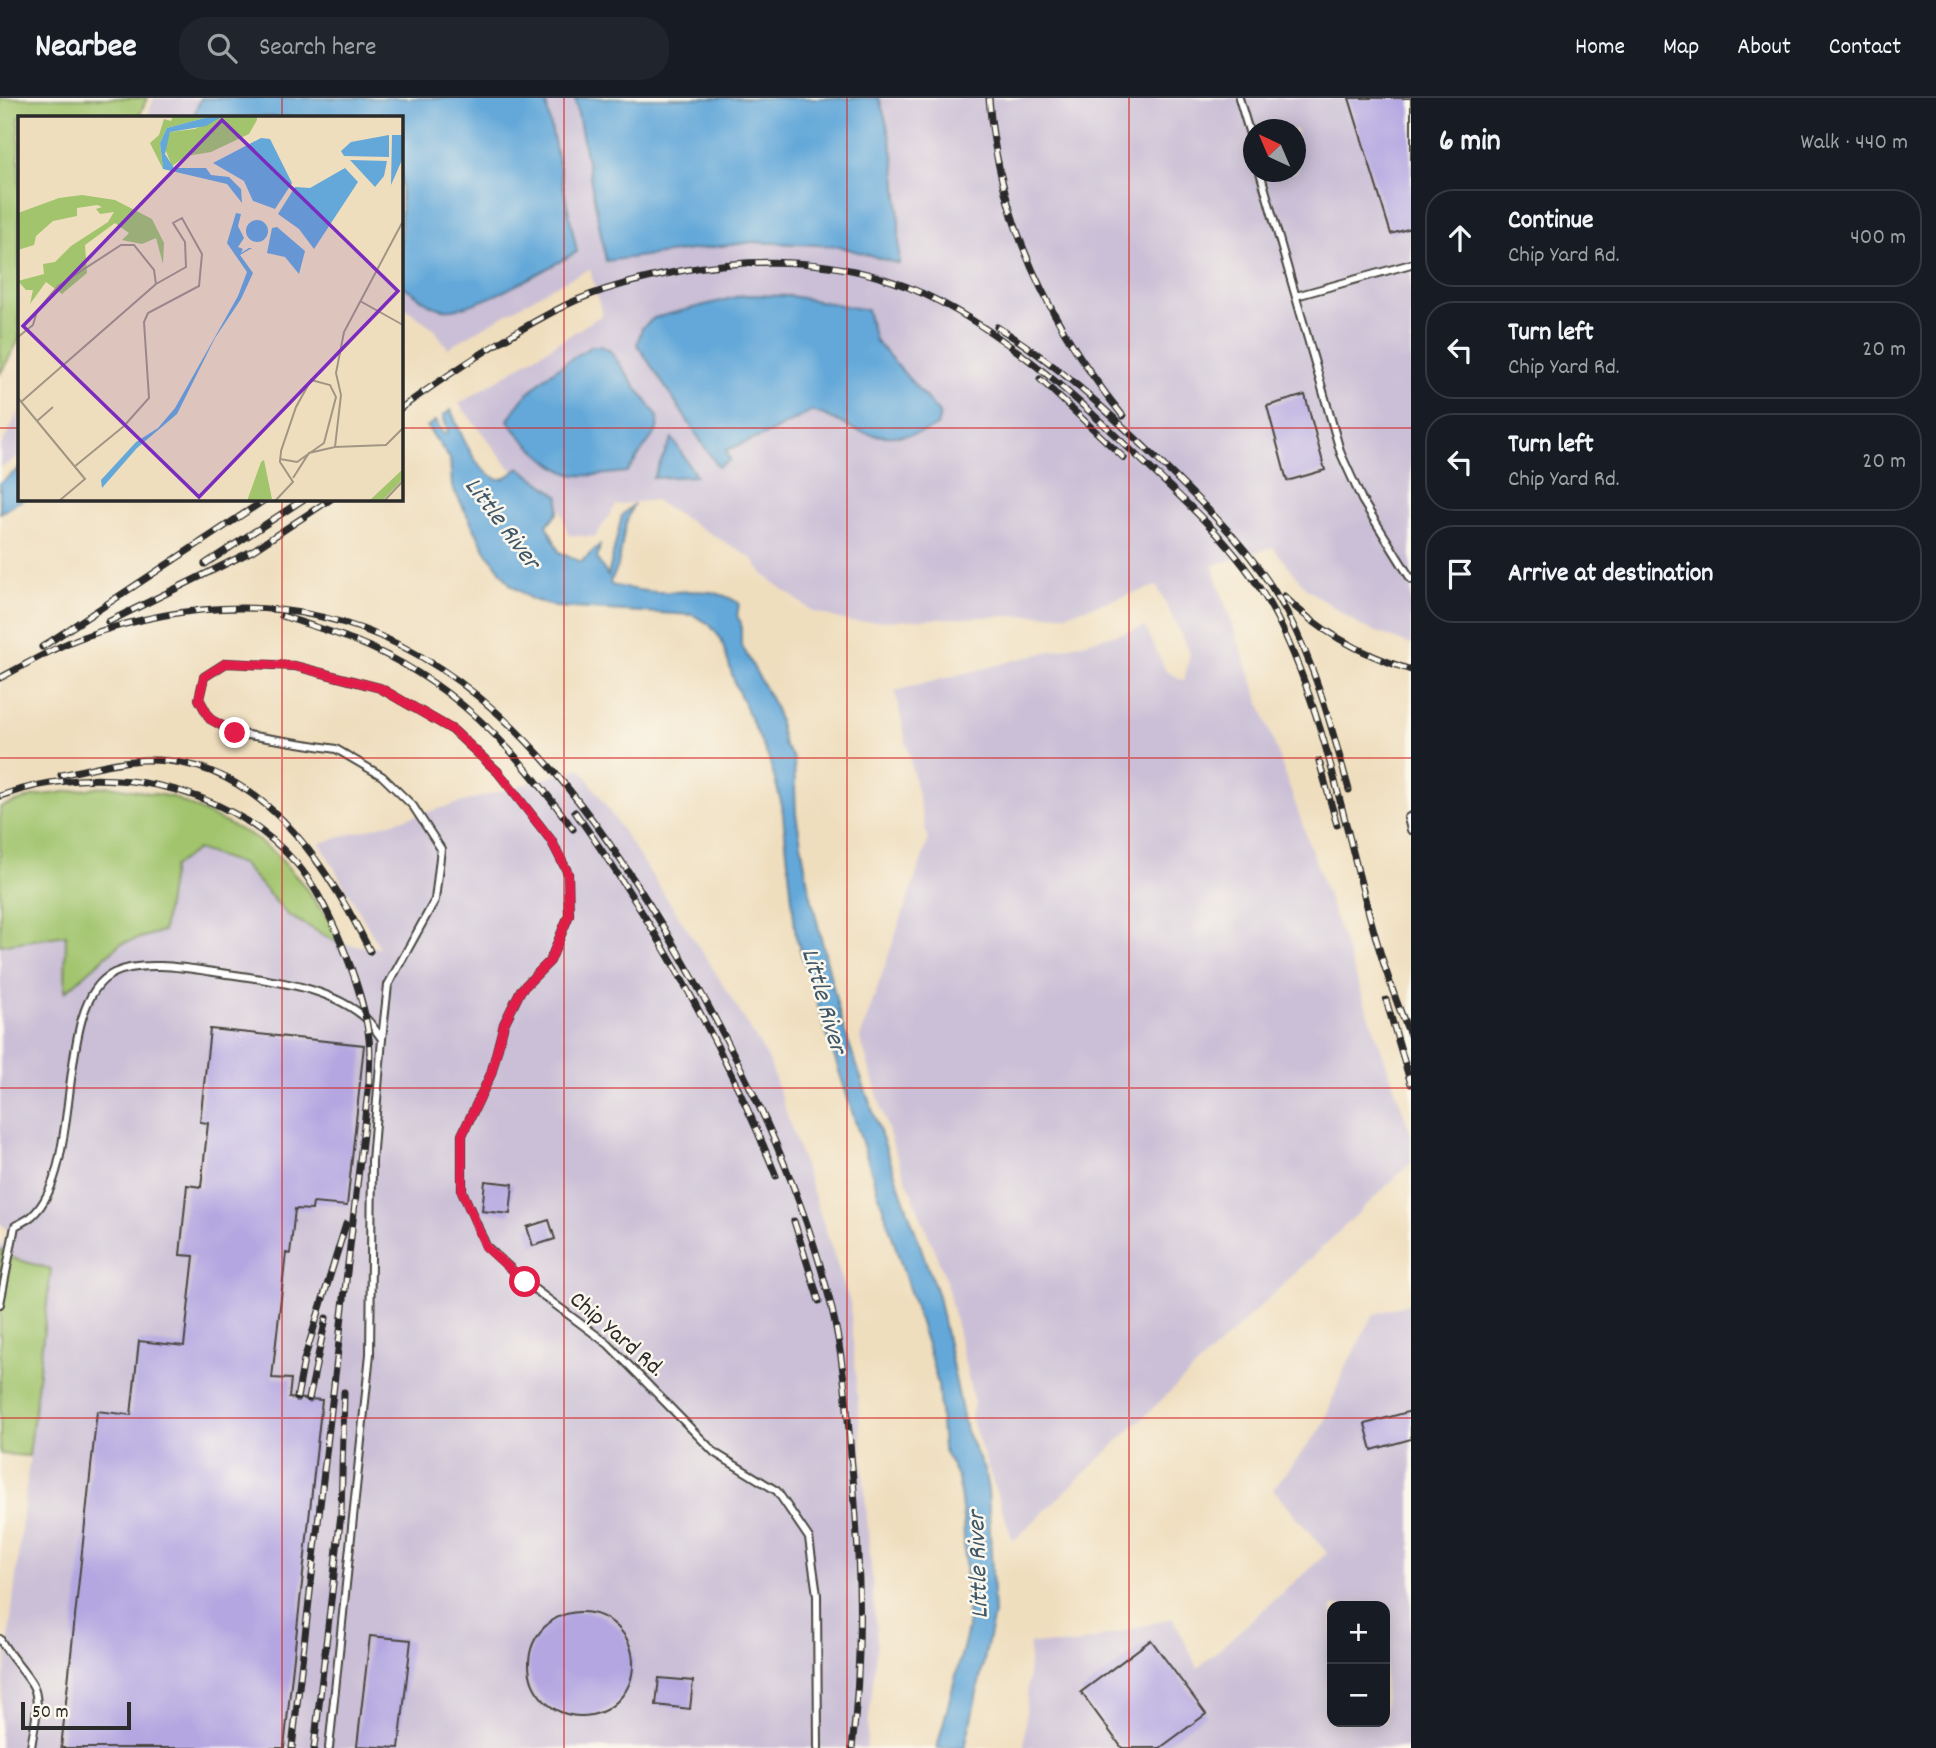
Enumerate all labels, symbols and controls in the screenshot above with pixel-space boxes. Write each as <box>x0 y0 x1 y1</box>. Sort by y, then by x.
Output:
search box <box>179 17 669 80</box>
text: Nearbee <box>35 25 137 72</box>
icon: search <box>203 29 241 67</box>
text: Search here <box>259 30 376 67</box>
text: Home <box>1575 31 1625 65</box>
text: Map <box>1663 31 1699 65</box>
text: About <box>1737 31 1791 65</box>
text: Contact <box>1829 31 1901 65</box>
inset map <box>18 116 402 500</box>
north arrow <box>1243 119 1306 182</box>
text: 6 min <box>1439 122 1501 165</box>
text: Walk · 440 m <box>1801 127 1908 160</box>
text: Continue <box>1508 203 1593 240</box>
icon: ahead <box>1441 219 1479 257</box>
text: 400 m <box>1850 222 1906 255</box>
text: Chip Yard Rd. <box>1508 240 1620 273</box>
text: Turn left <box>1508 315 1594 352</box>
icon: left <box>1441 331 1479 369</box>
text: 20 m <box>1862 334 1906 367</box>
text: Chip Yard Rd. <box>1508 352 1620 385</box>
text: Turn left <box>1508 427 1594 464</box>
icon: left <box>1441 443 1479 481</box>
text: 20 m <box>1862 446 1906 479</box>
text: Chip Yard Rd. <box>1508 464 1620 497</box>
water label: Little River <box>454 470 550 581</box>
icon: arrive <box>1441 555 1479 593</box>
text: Arrive at destination <box>1508 556 1713 593</box>
route end <box>219 717 250 748</box>
water label: Little River <box>790 944 856 1061</box>
route start <box>509 1266 540 1297</box>
street label: Chip Yard Rd. <box>561 1284 671 1386</box>
water label: Little River <box>959 1507 1000 1619</box>
map controls <box>1327 1601 1390 1727</box>
button: + <box>1327 1601 1390 1664</box>
button: − <box>1327 1664 1390 1727</box>
scale bar <box>21 1699 131 1731</box>
text: 50 m <box>32 1700 69 1727</box>

